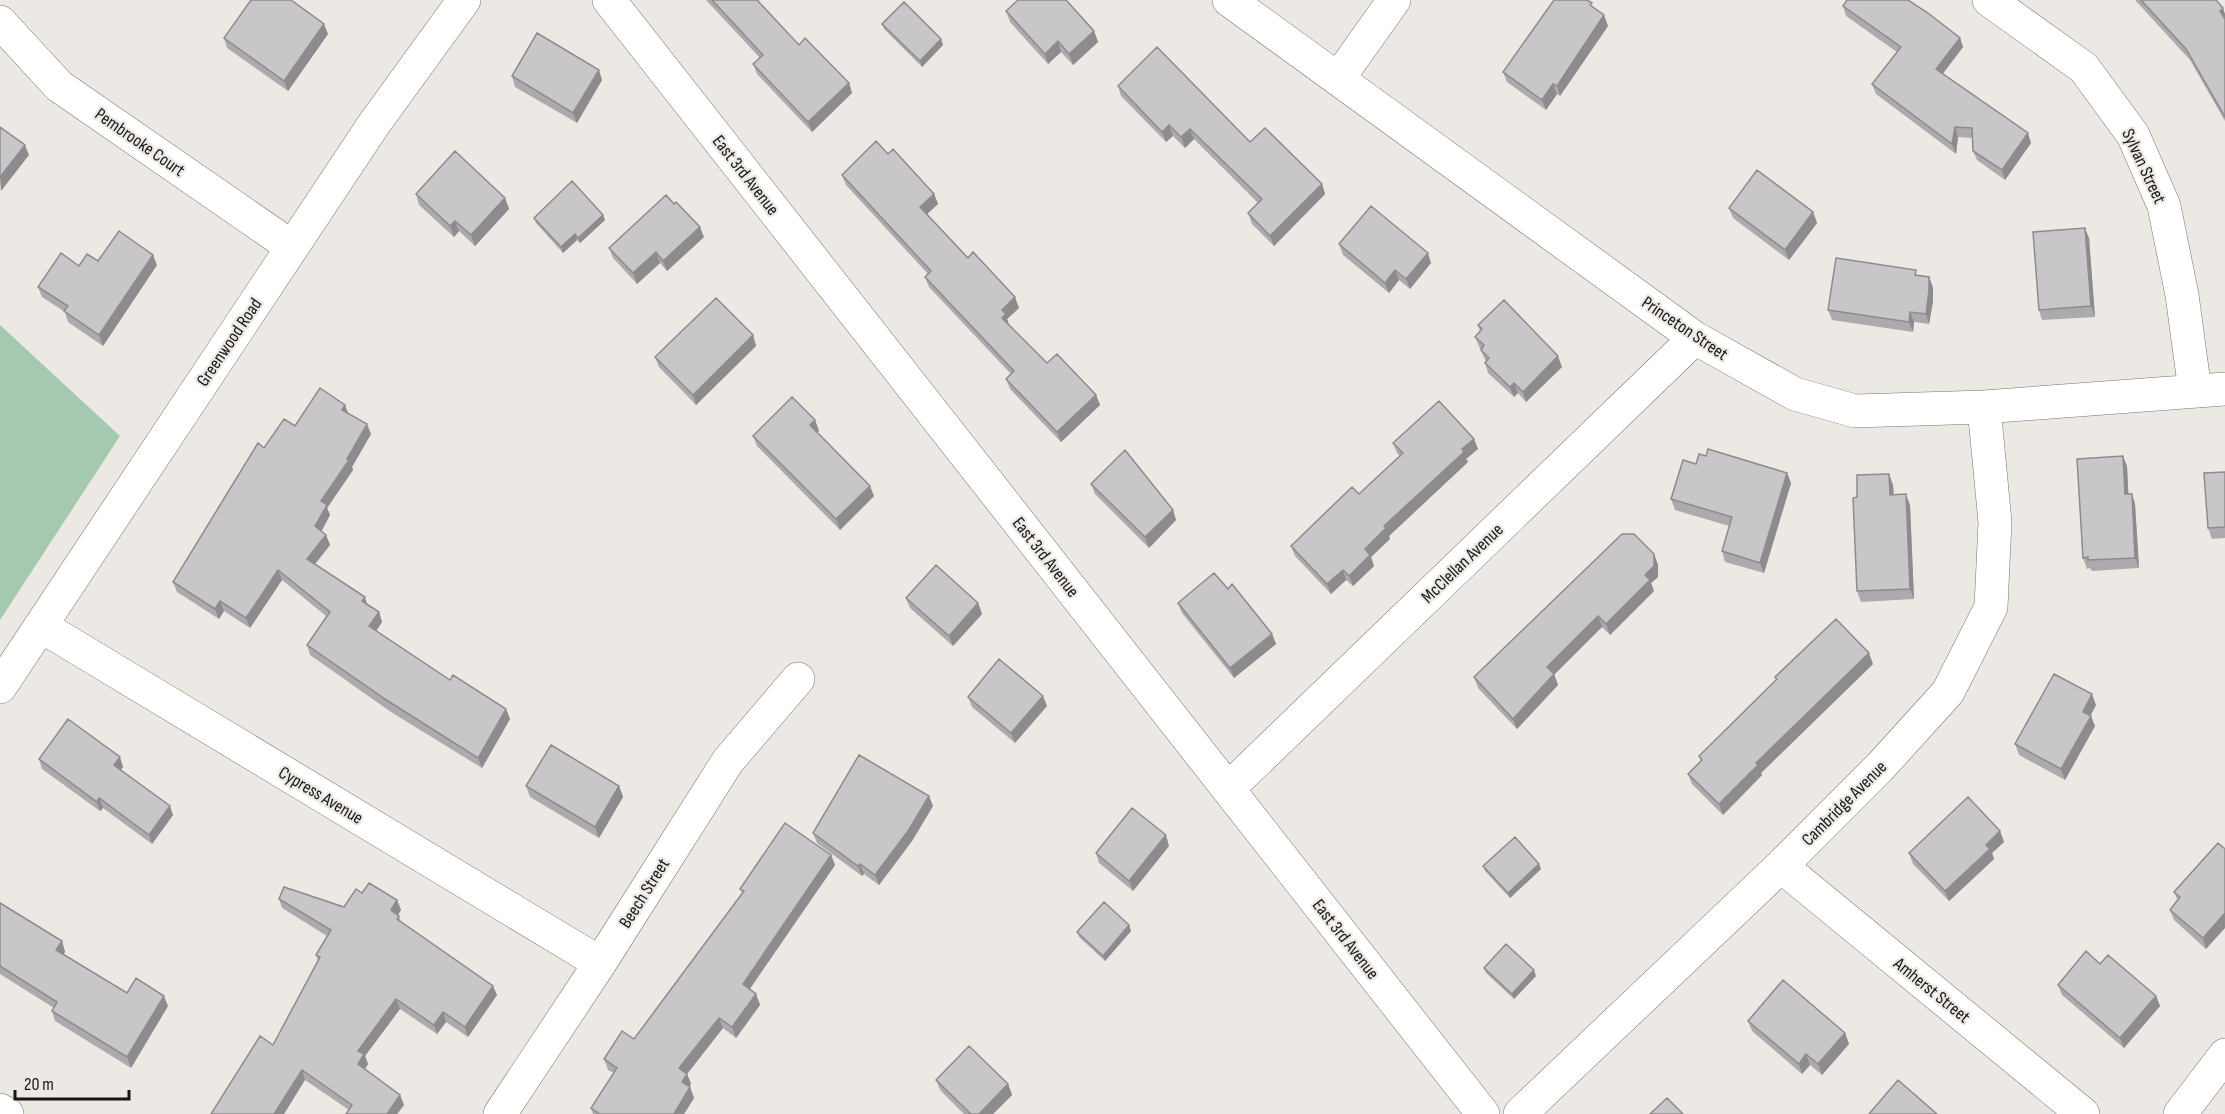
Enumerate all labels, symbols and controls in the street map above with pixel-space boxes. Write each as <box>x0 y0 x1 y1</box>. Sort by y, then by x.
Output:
street label: Pembrooke Court <box>91 104 189 181</box>
street label: Sylvan Street <box>2117 125 2170 207</box>
street label: East 3rd Avenue <box>708 131 783 219</box>
street label: Princeton Street <box>1638 292 1732 365</box>
street label: Greenwood Road <box>192 294 266 390</box>
street label: East 3rd Avenue <box>1008 513 1083 601</box>
street label: McClellan Avenue <box>1417 519 1508 608</box>
street label: Cambridge Avenue <box>1797 756 1891 850</box>
street label: Cypress Avenue <box>275 762 367 829</box>
street label: Beech Street <box>615 854 674 932</box>
street label: East 3rd Avenue <box>1308 895 1383 983</box>
street label: Amherst Street <box>1888 953 1975 1028</box>
scale bar <box>15 1063 129 1101</box>
text: 20 m <box>24 1074 54 1095</box>

